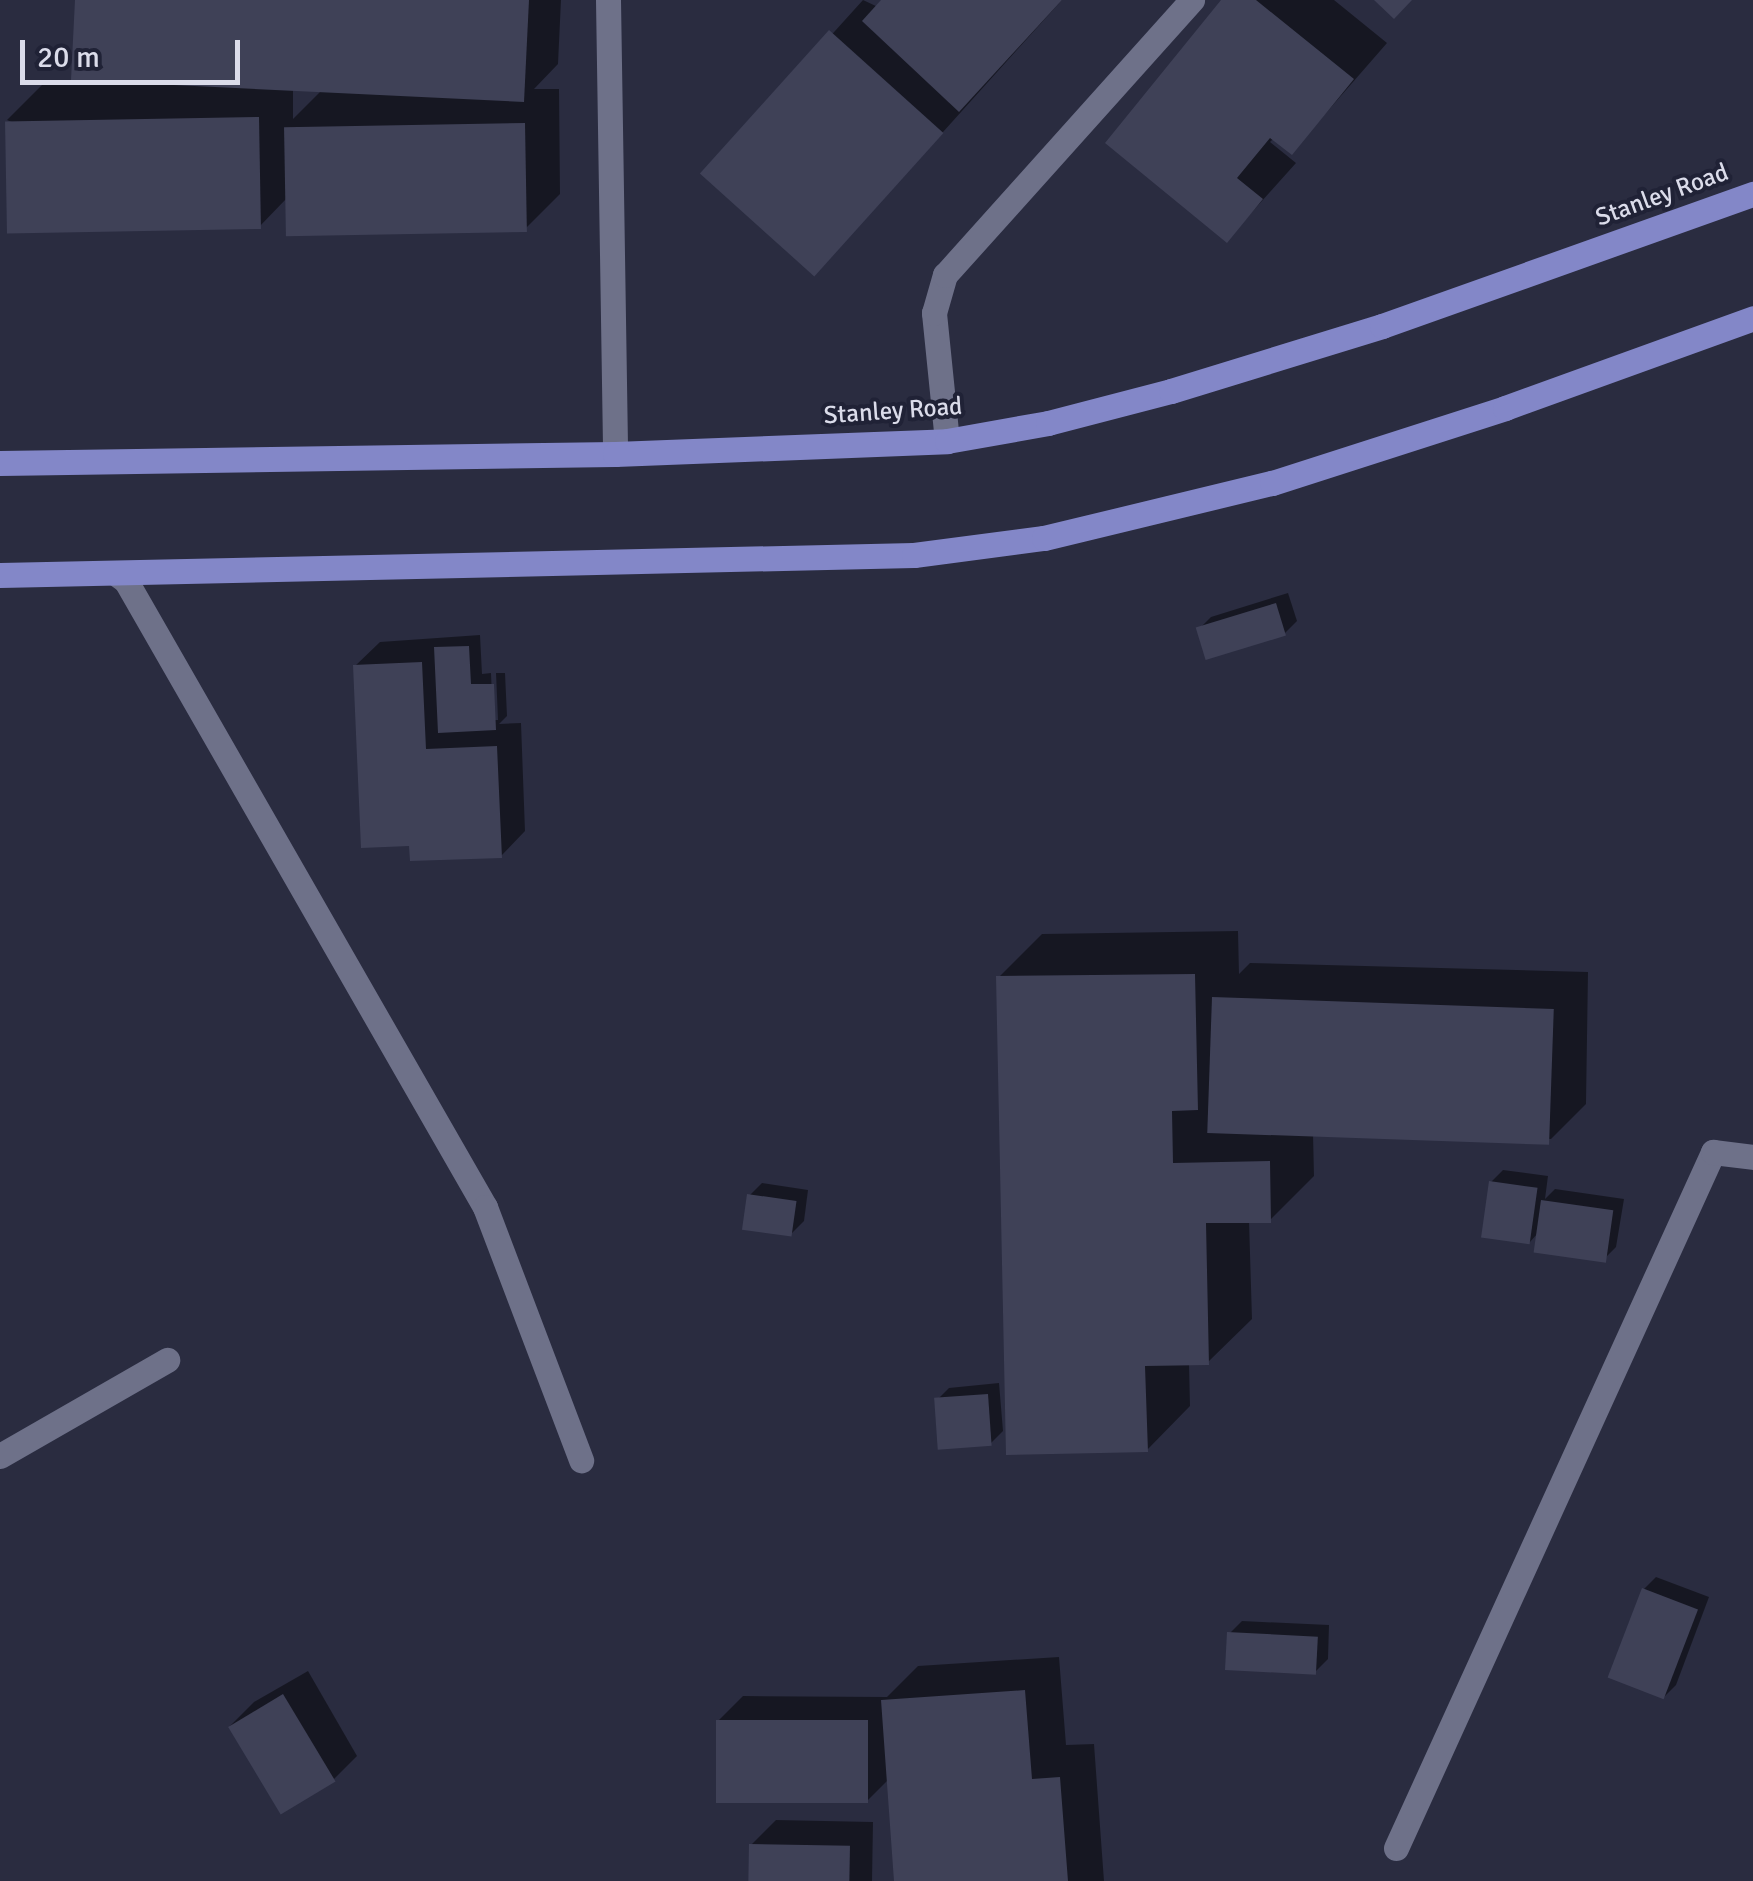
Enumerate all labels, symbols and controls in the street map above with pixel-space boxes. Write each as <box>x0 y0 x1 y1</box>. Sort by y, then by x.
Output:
scale bar <box>25 20 245 82</box>
text: 20 m <box>37 39 100 76</box>
street label: Stanley Road <box>1592 157 1732 233</box>
street label: Stanley Road <box>823 391 963 431</box>

